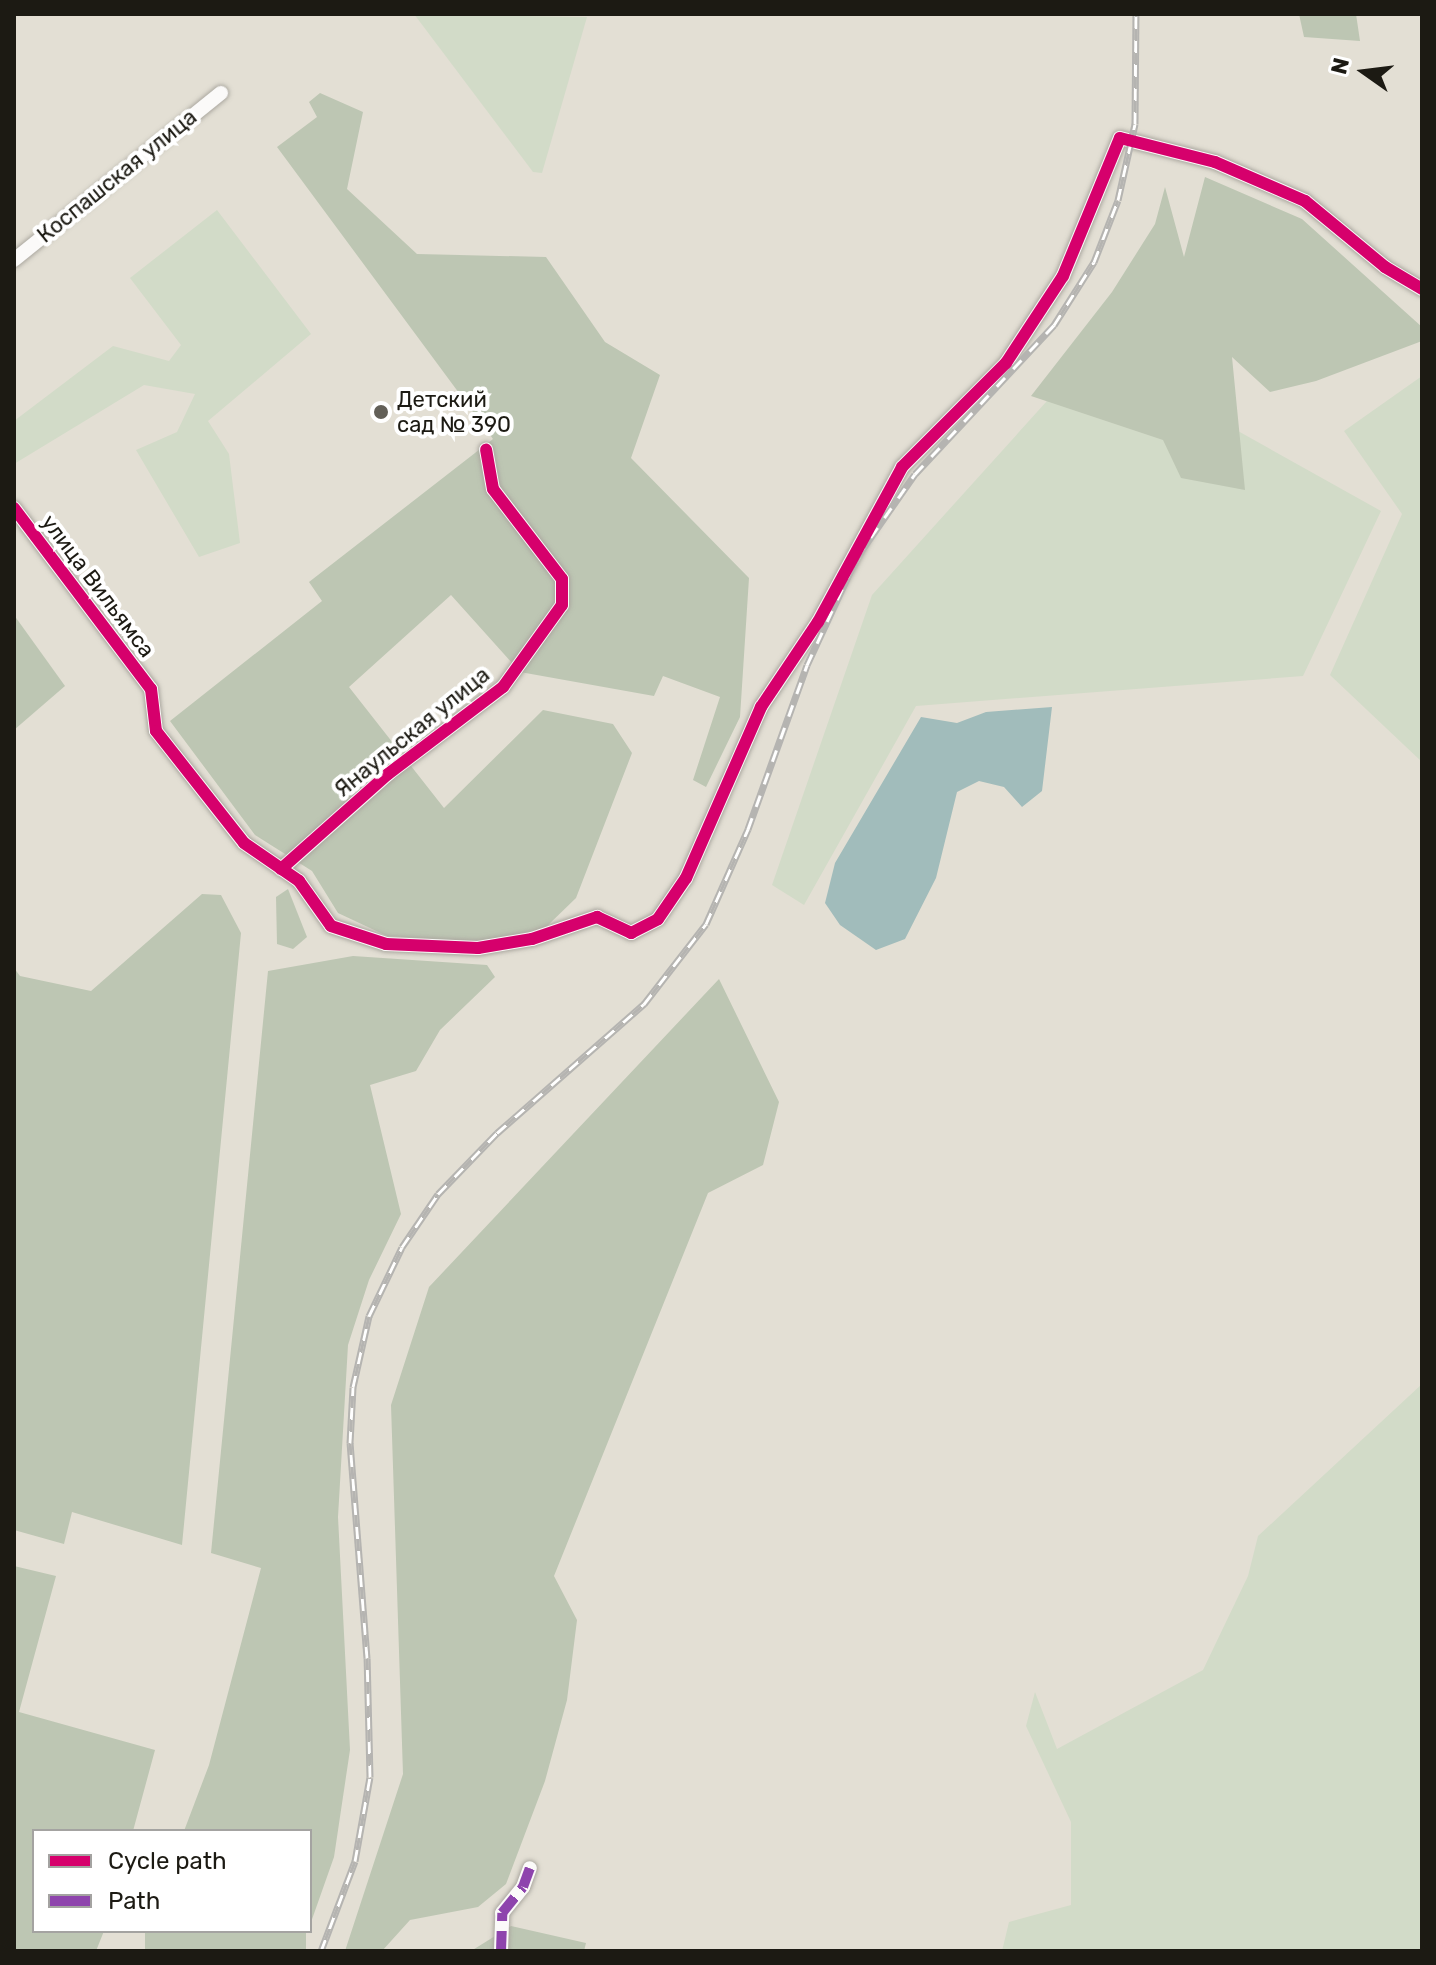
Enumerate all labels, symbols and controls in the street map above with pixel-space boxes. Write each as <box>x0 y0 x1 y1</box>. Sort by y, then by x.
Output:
north arrow <box>1324 32 1404 112</box>
text: N <box>1325 55 1355 77</box>
street label: Коспашская улица <box>32 104 202 248</box>
place label: Детский сад № 390 <box>397 386 511 438</box>
marker: Детский сад № 390 <box>372 403 390 421</box>
street label: улица Вильямса <box>36 509 160 663</box>
street label: Янаульская улица <box>329 661 495 803</box>
legend <box>32 1829 312 1933</box>
text: Cycle path <box>108 1847 227 1875</box>
text: Path <box>108 1887 160 1915</box>

